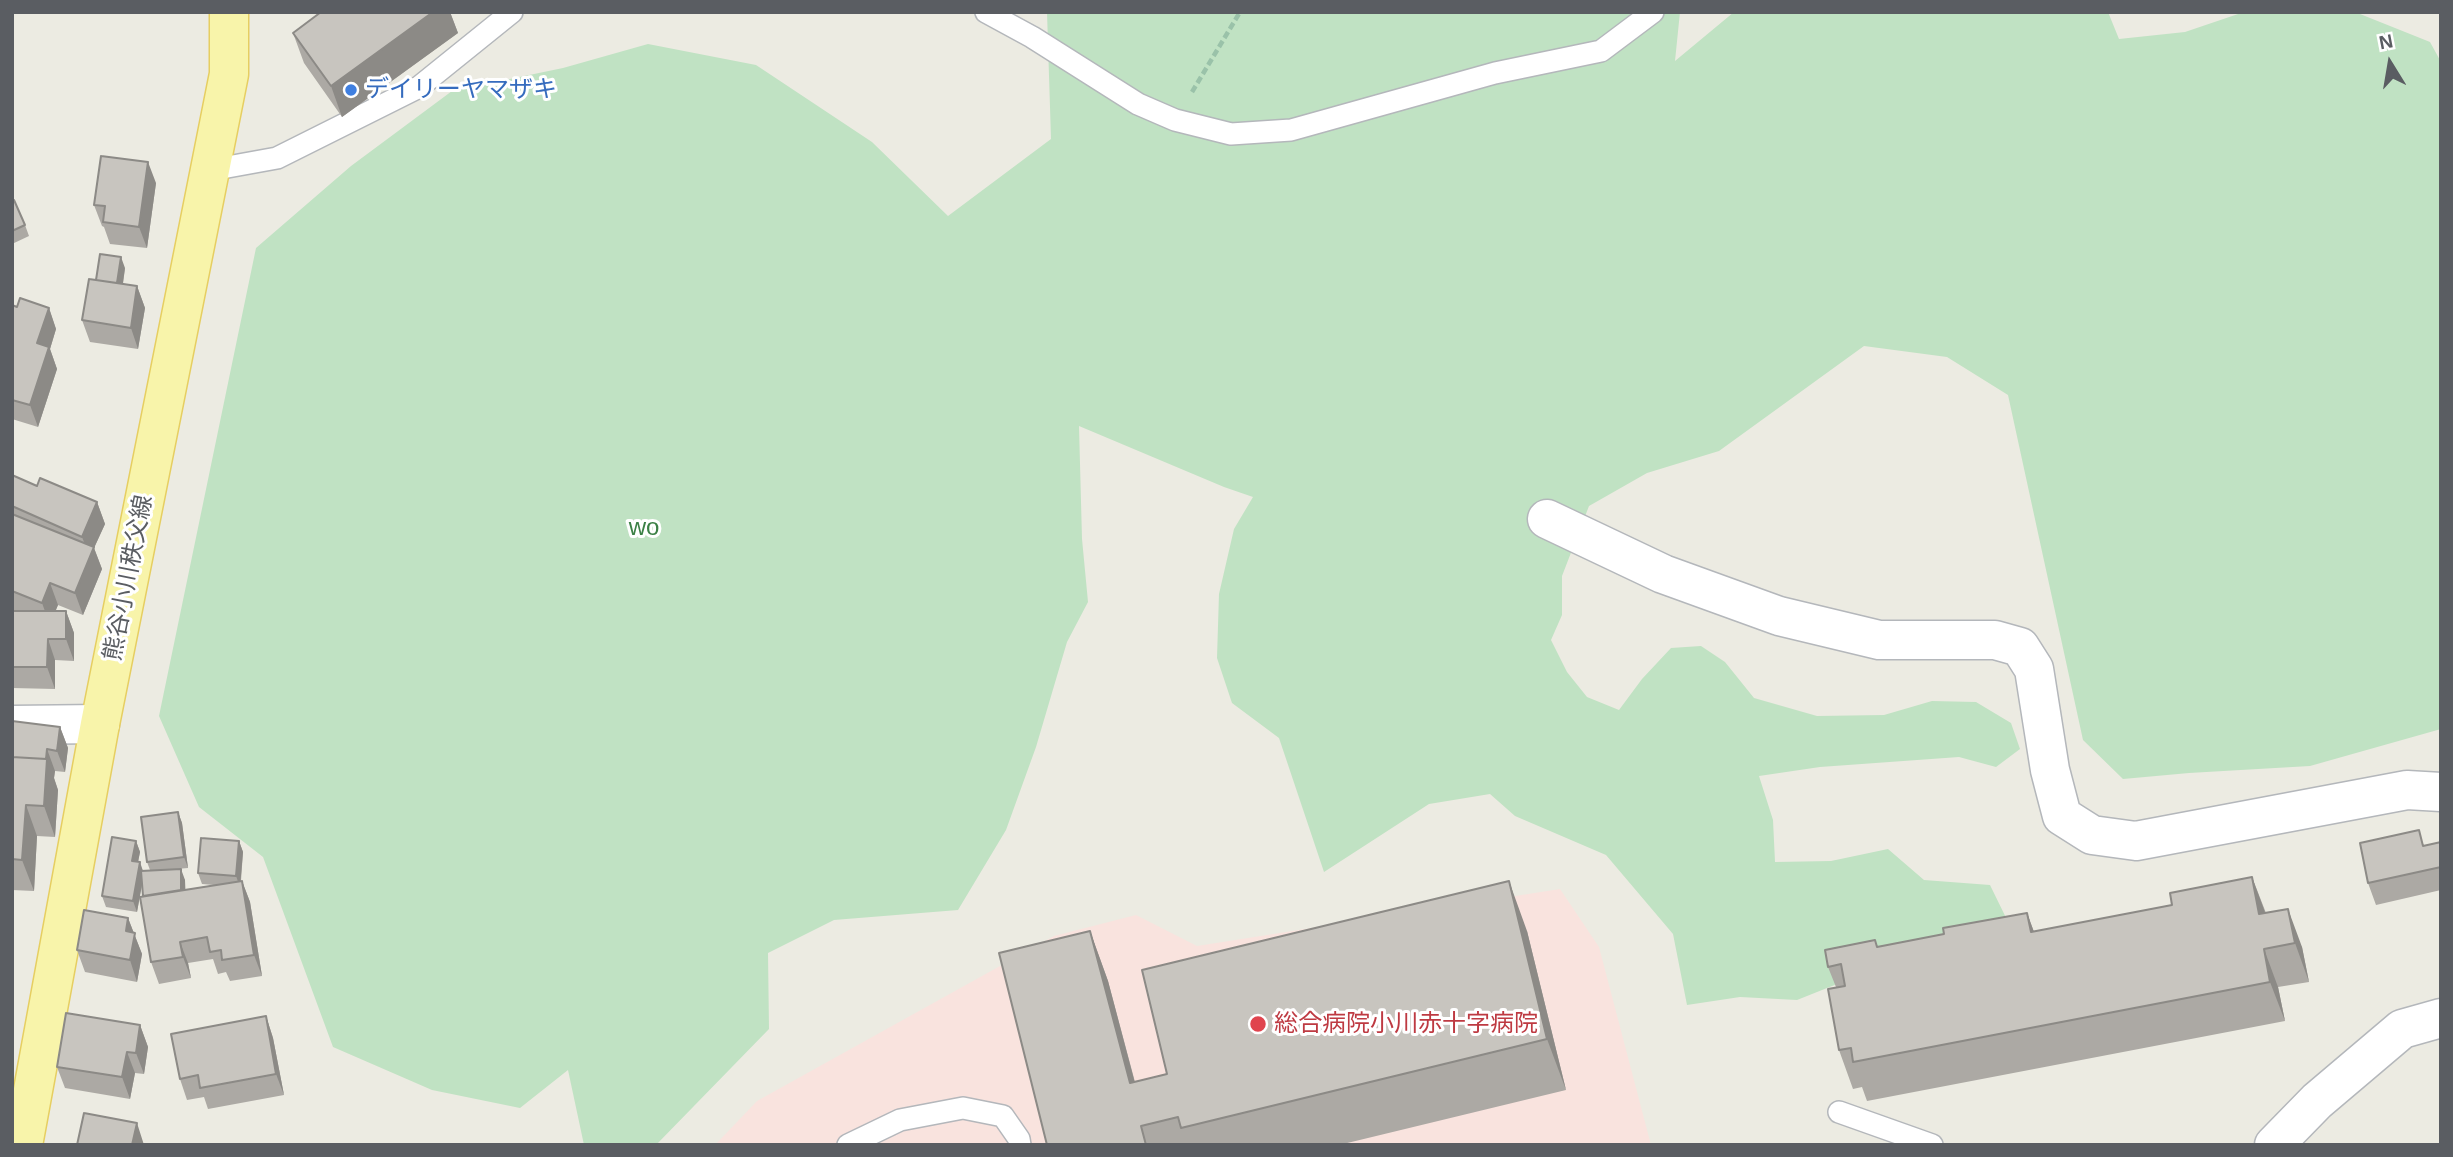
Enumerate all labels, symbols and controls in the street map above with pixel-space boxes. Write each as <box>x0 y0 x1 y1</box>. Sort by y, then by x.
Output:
north arrow <box>2355 28 2425 98</box>
text: N <box>2377 30 2395 54</box>
place label: デイリーヤマザキ <box>365 76 557 104</box>
marker: デイリーヤマザキ <box>343 82 359 98</box>
street label: 熊谷小川秩父線 <box>99 493 159 663</box>
park label: wo <box>629 514 659 542</box>
place label: 総合病院小川赤十字病院 <box>1274 1010 1538 1038</box>
marker: 総合病院小川赤十字病院 <box>1248 1014 1268 1034</box>

